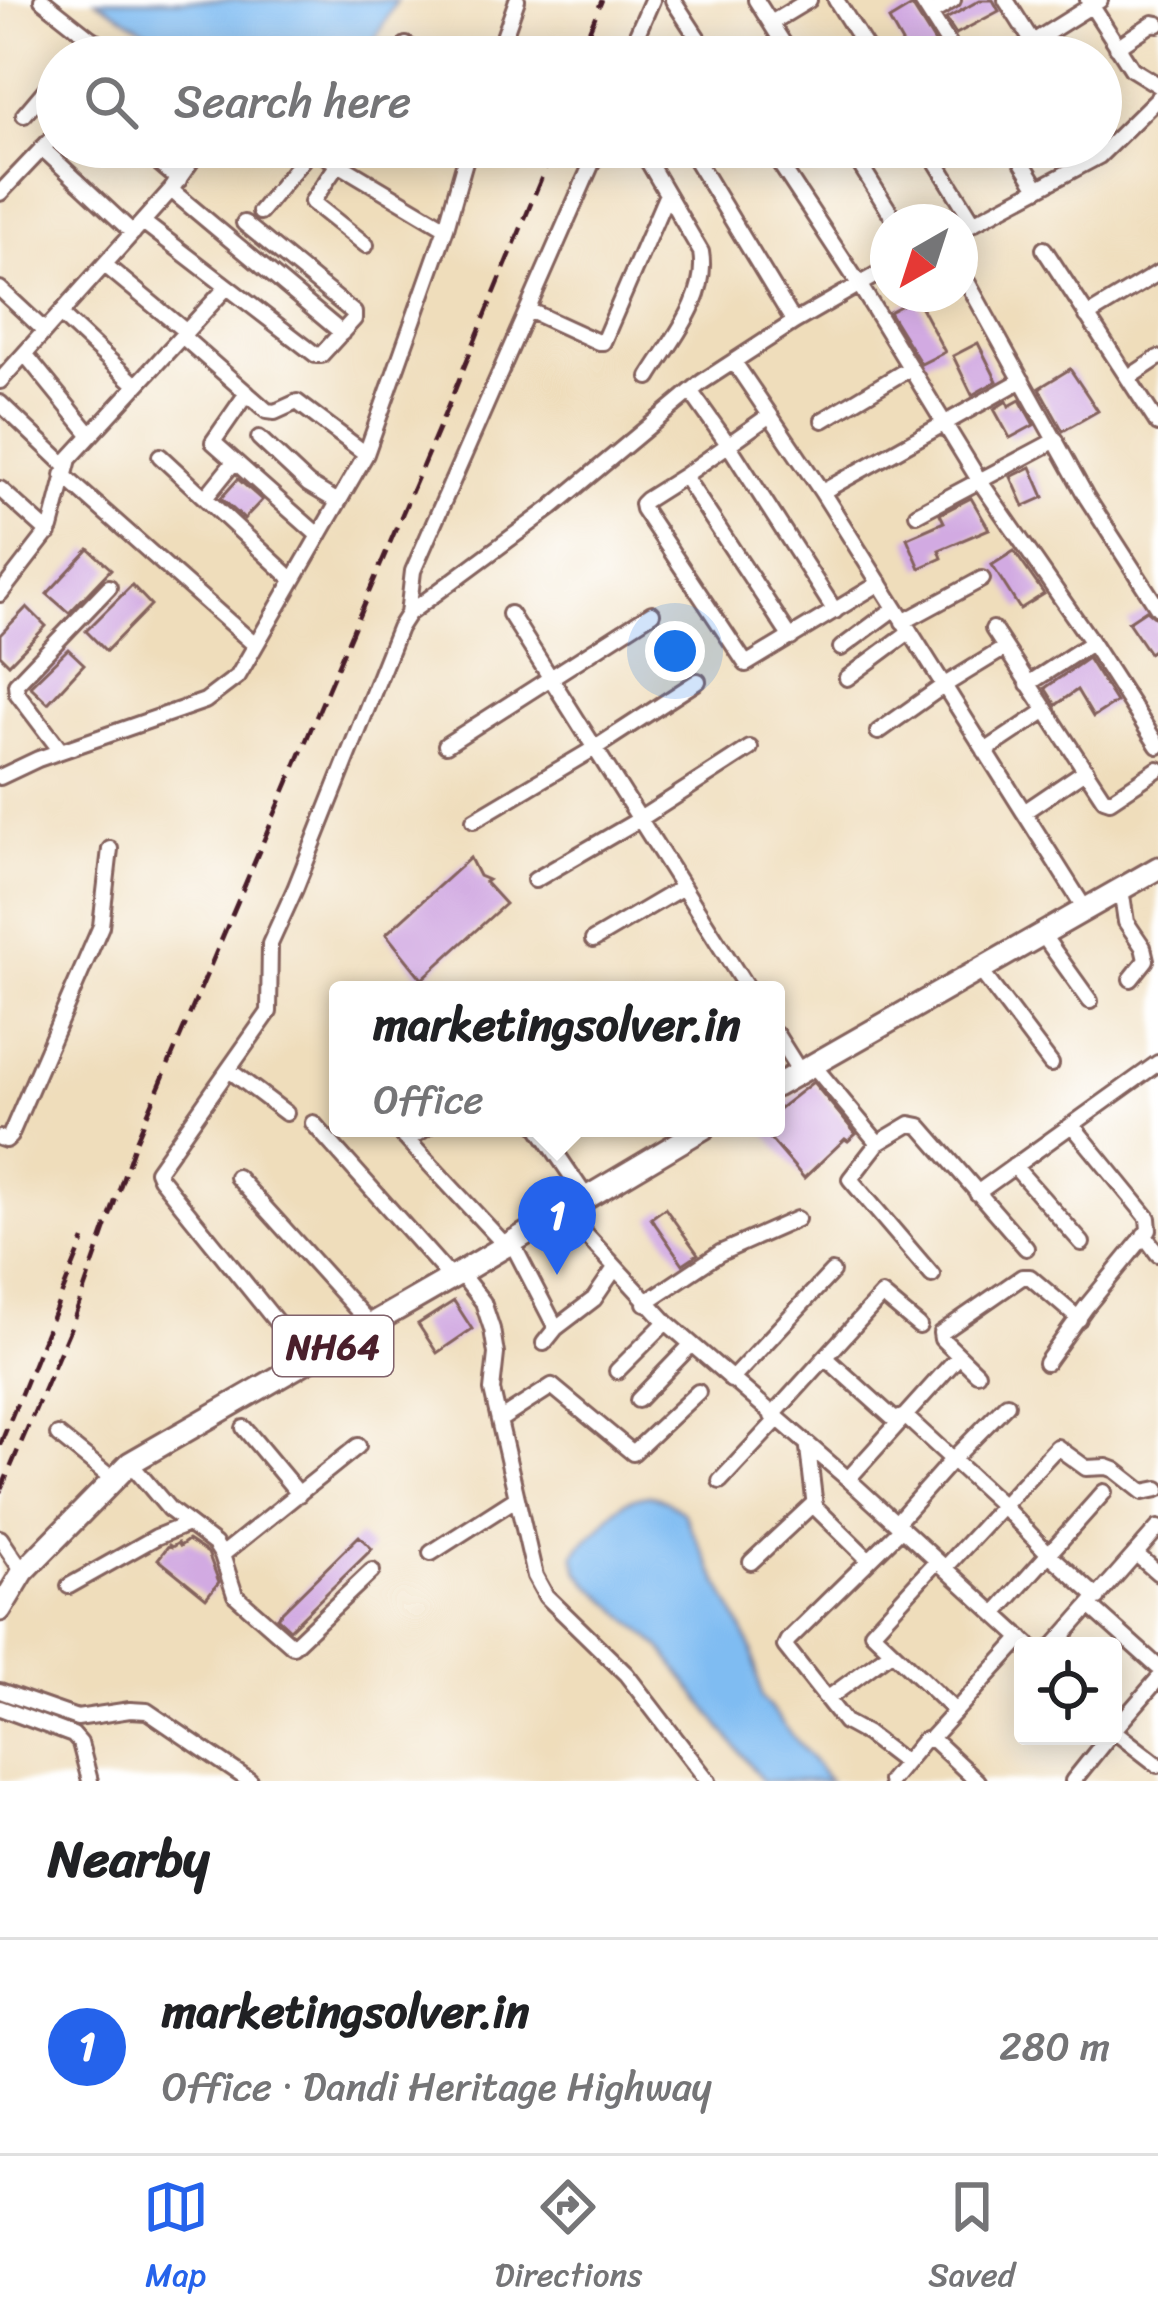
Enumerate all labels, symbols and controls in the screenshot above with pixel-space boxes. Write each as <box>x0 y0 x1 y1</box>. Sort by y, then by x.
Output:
search box <box>36 36 1122 168</box>
text: Search here <box>174 62 411 142</box>
icon: search <box>78 69 144 135</box>
north arrow <box>870 204 978 312</box>
your location <box>645 621 705 681</box>
popup <box>329 981 785 1137</box>
text: marketingsolver.in <box>373 985 741 1065</box>
text: Office <box>373 1065 483 1134</box>
pin: 1 <box>518 1176 596 1275</box>
road number: NH64 <box>273 1316 393 1376</box>
map controls <box>1014 1637 1122 1745</box>
button: locate <box>1014 1637 1122 1745</box>
text: Nearby <box>48 1814 209 1904</box>
text: marketingsolver.in <box>162 1972 529 2052</box>
text: 1 <box>79 2012 95 2081</box>
text: 280 m <box>999 2012 1110 2081</box>
text: Office · Dandi Heritage Highway <box>162 2052 712 2121</box>
tab: Map <box>143 2174 209 2304</box>
tab: Directions <box>495 2174 642 2304</box>
tab: Saved <box>928 2174 1015 2304</box>

